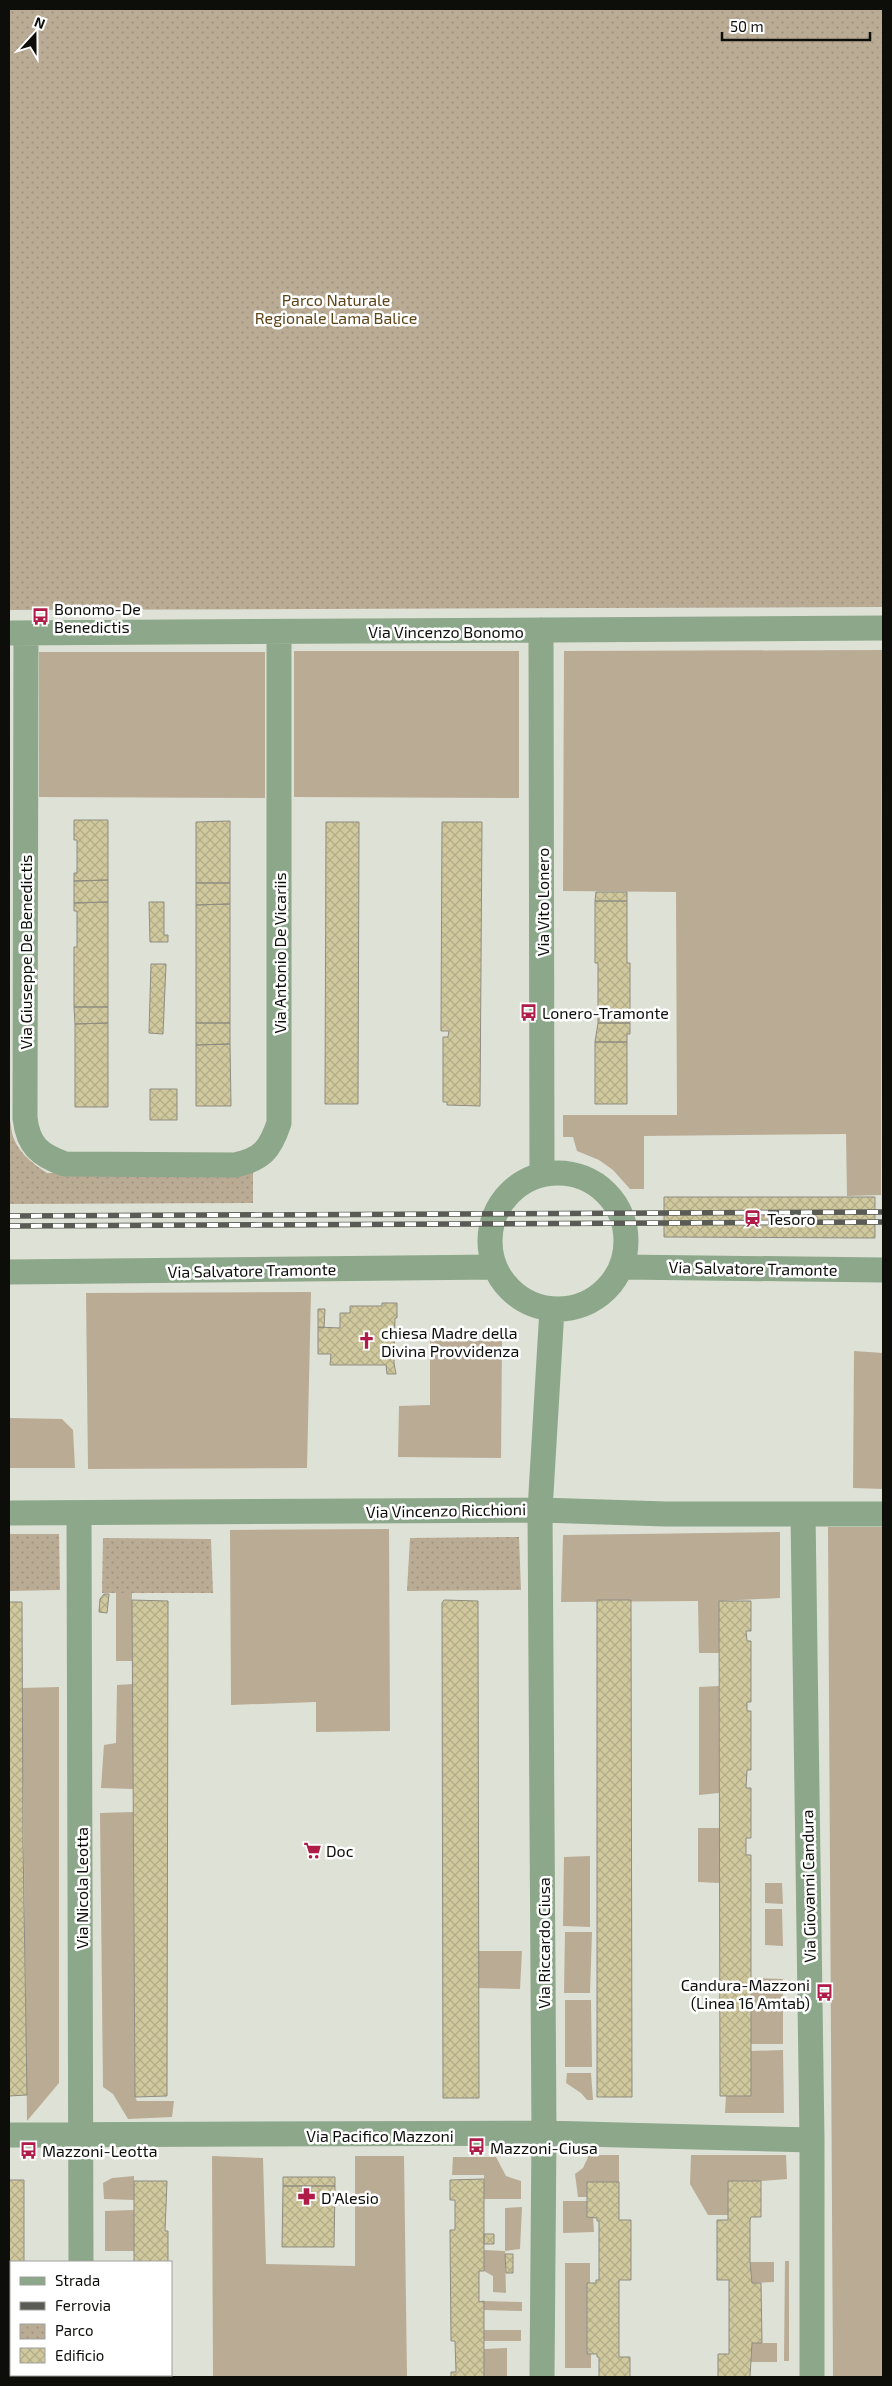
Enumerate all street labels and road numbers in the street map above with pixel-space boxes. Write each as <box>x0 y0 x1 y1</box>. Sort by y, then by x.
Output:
street label: Via Vincenzo Bonomo <box>368 622 524 641</box>
street label: Via Vito Lonero <box>533 848 552 956</box>
street label: Via Giuseppe De Benedictis <box>16 855 35 1049</box>
street label: Via Antonio De Vicariis <box>270 872 289 1034</box>
street label: Via Salvatore Tramonte <box>668 1257 838 1279</box>
street label: Via Salvatore Tramonte <box>167 1259 337 1281</box>
street label: Via Vincenzo Ricchioni <box>366 1499 526 1521</box>
street label: Via Giovanni Candura <box>797 1809 819 1963</box>
street label: Via Nicola Leotta <box>72 1827 91 1949</box>
street label: Via Riccardo Ciusa <box>534 1877 553 2009</box>
street label: Via Pacifico Mazzoni <box>306 2126 454 2145</box>

